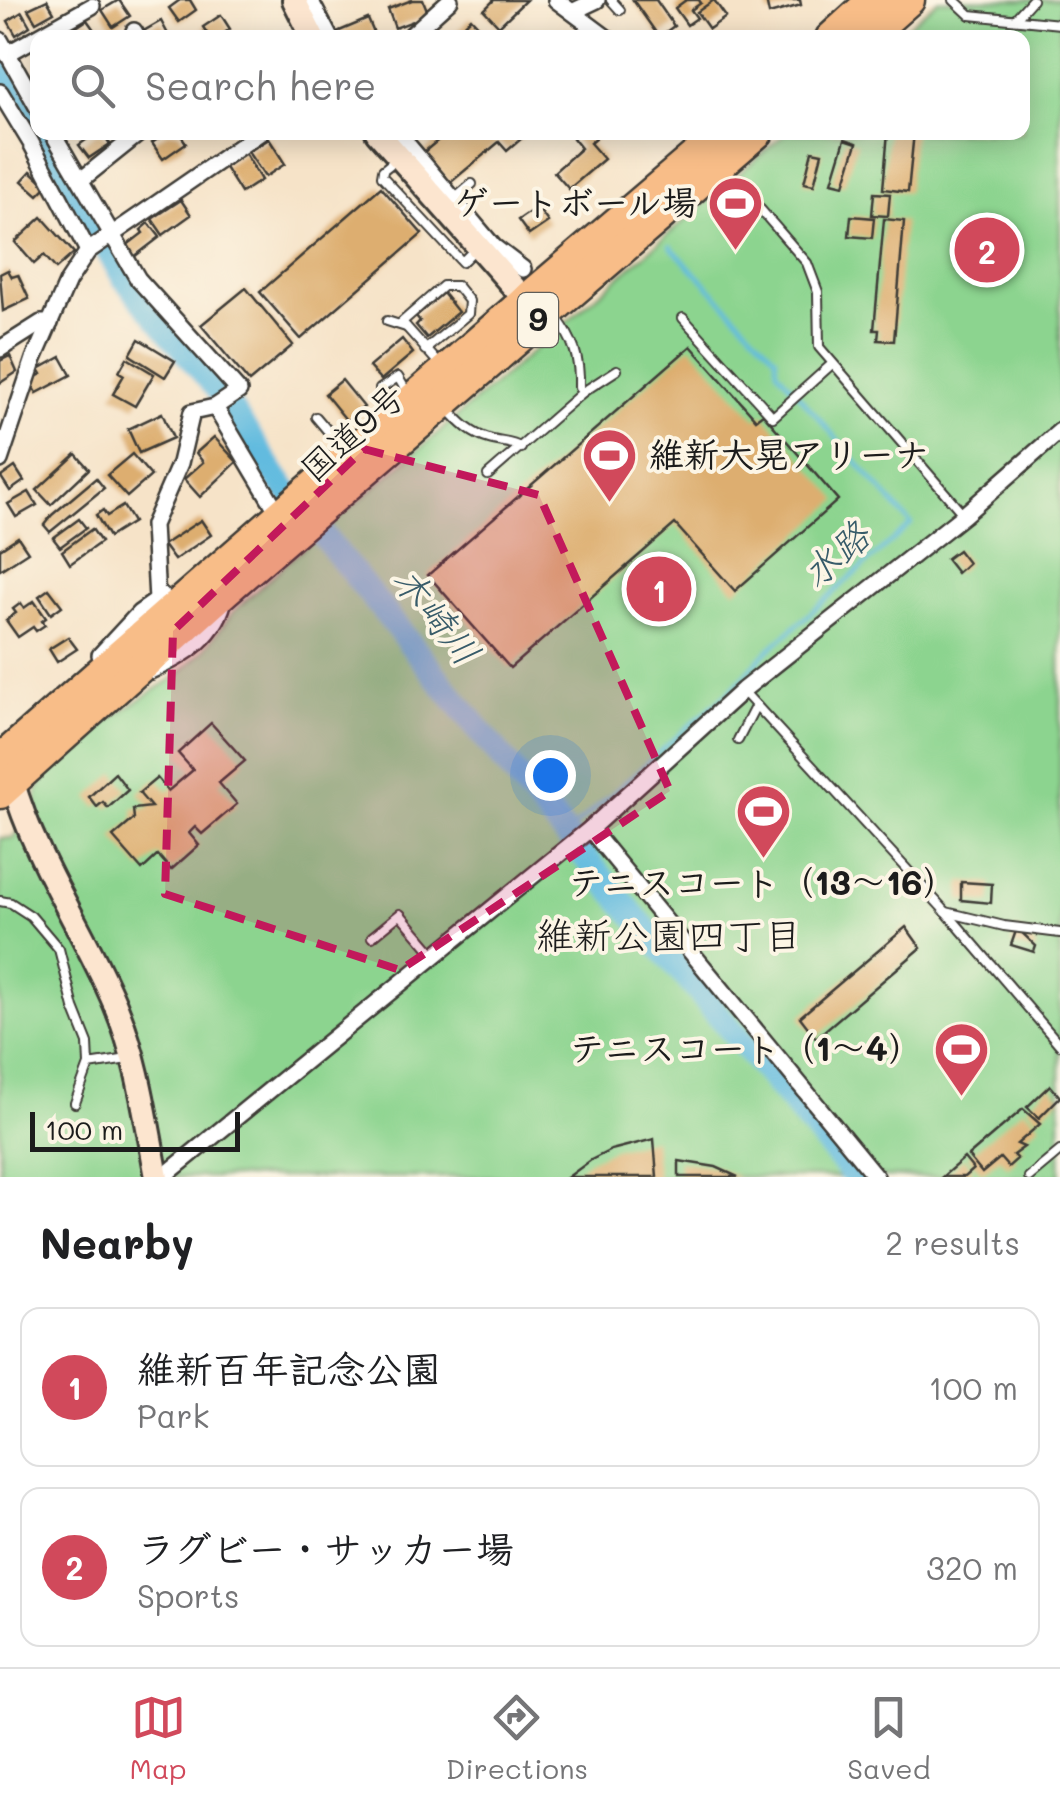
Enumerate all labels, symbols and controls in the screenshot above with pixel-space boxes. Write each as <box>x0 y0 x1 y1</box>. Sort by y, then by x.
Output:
search box <box>30 30 1030 140</box>
icon: search <box>65 58 120 113</box>
text: Search here <box>145 60 376 110</box>
sports icon: ゲートボール場 <box>706 173 766 252</box>
place label: ゲートボール場 <box>453 178 697 224</box>
pin: 2 <box>954 212 1020 288</box>
road number: 9 <box>518 293 558 347</box>
street label: 国道9号 <box>290 372 414 491</box>
sports icon: 維新大晃アリーナ <box>580 425 640 504</box>
place label: 維新大晃アリーナ <box>649 430 929 476</box>
water label: 水路 <box>790 508 881 598</box>
pin: 1 <box>626 552 692 626</box>
water label: 木崎川 <box>382 555 493 675</box>
your location <box>525 750 576 801</box>
sports icon: テニスコート（13～16） <box>733 782 793 861</box>
place label: テニスコート（13～16） <box>569 858 957 904</box>
district label: 維新公園四丁目 <box>536 909 802 959</box>
sports icon: テニスコート（1～4） <box>932 1019 992 1098</box>
place label: テニスコート（1～4） <box>570 1024 923 1070</box>
scale bar <box>30 1107 240 1152</box>
text: 100 m <box>45 1111 123 1147</box>
text: Nearby <box>40 1215 194 1270</box>
text: 2 results <box>885 1221 1020 1263</box>
text: 維新百年記念公園 <box>137 1343 441 1393</box>
text: 1 <box>67 1366 82 1408</box>
text: 100 m <box>928 1366 1018 1408</box>
text: Park <box>137 1394 210 1436</box>
text: ラグビー・サッカー場 <box>137 1523 514 1573</box>
text: 2 <box>66 1546 83 1588</box>
text: 320 m <box>926 1546 1018 1588</box>
text: Sports <box>137 1574 239 1616</box>
tab: Map <box>130 1690 187 1786</box>
tab: Directions <box>446 1690 588 1786</box>
tab: Saved <box>847 1690 930 1786</box>

